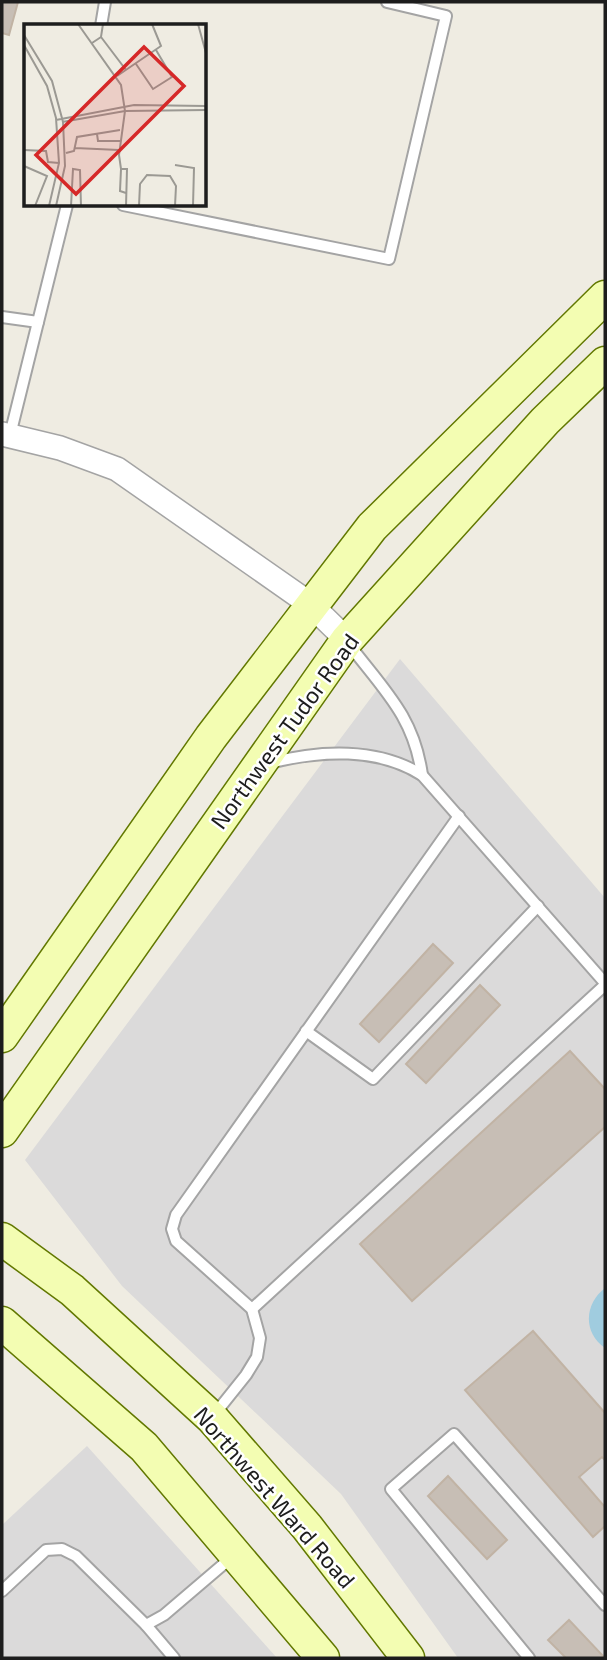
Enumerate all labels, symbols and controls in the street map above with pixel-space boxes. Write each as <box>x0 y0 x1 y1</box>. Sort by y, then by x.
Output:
inset map <box>24 24 206 206</box>
street label: Northwest Tudor Road <box>204 628 364 834</box>
street label: Northwest Ward Road <box>188 1400 362 1594</box>

